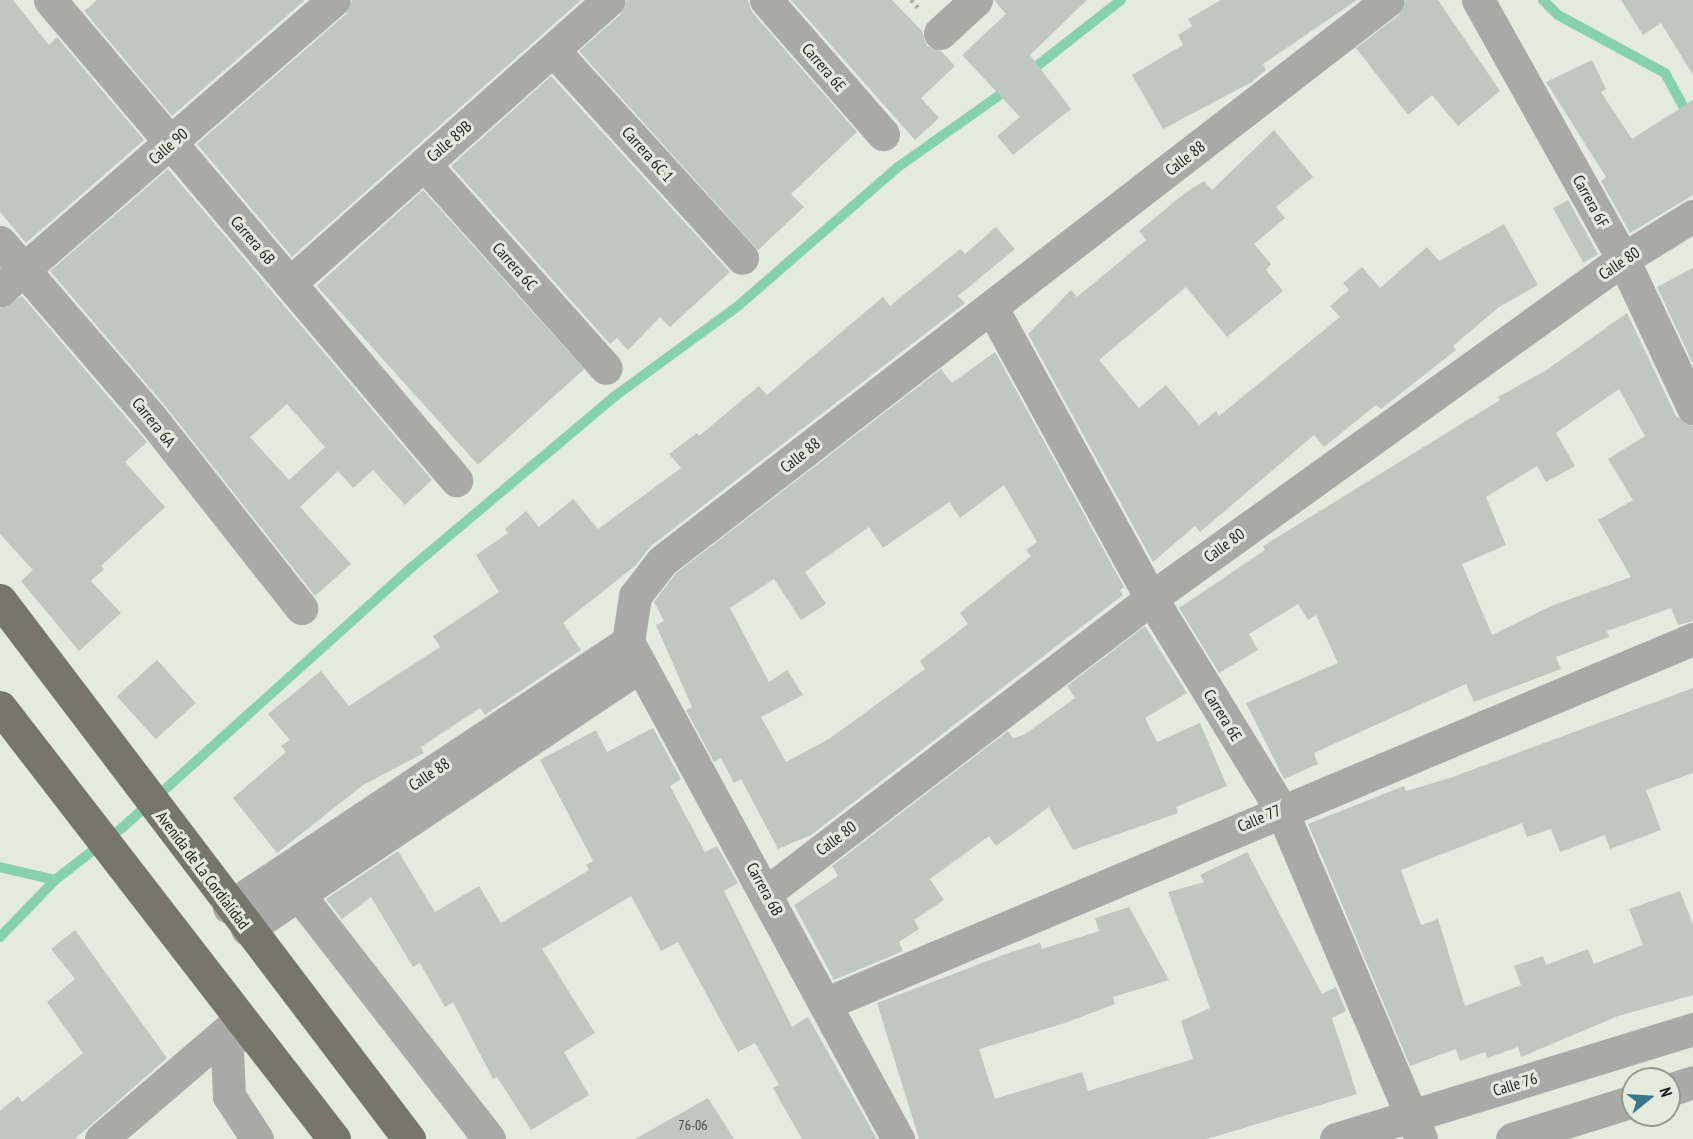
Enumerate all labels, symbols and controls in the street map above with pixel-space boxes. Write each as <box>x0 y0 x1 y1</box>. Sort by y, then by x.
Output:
street label: Carrera 6E <box>798 39 850 95</box>
street label: Calle 89B <box>423 116 475 166</box>
street label: Carrera 6C 1 <box>618 122 678 186</box>
street label: Calle 90 <box>145 124 191 168</box>
street label: Calle 88 <box>1161 136 1209 180</box>
street label: Carrera 6F <box>1569 171 1613 231</box>
street label: Carrera 6B <box>227 212 279 268</box>
street label: Carrera 6C <box>489 238 541 294</box>
street label: Calle 80 <box>1595 242 1643 284</box>
street label: Carrera 6A <box>128 393 180 451</box>
street label: Calle 88 <box>776 433 824 477</box>
street label: Calle 80 <box>1200 524 1248 566</box>
street label: Carrera 6E <box>1200 686 1246 744</box>
street label: Calle 88 <box>405 753 453 795</box>
street label: Calle 77 <box>1234 800 1284 836</box>
street label: Avenida de La Cordialidad <box>152 807 254 933</box>
street label: Calle 80 <box>812 817 860 859</box>
street label: Carrera 6B <box>743 859 787 919</box>
north arrow <box>1621 1067 1681 1127</box>
street label: Calle 76 <box>1490 1068 1540 1100</box>
text: N <box>1655 1085 1677 1099</box>
house number: 76-06 <box>678 1117 708 1133</box>

